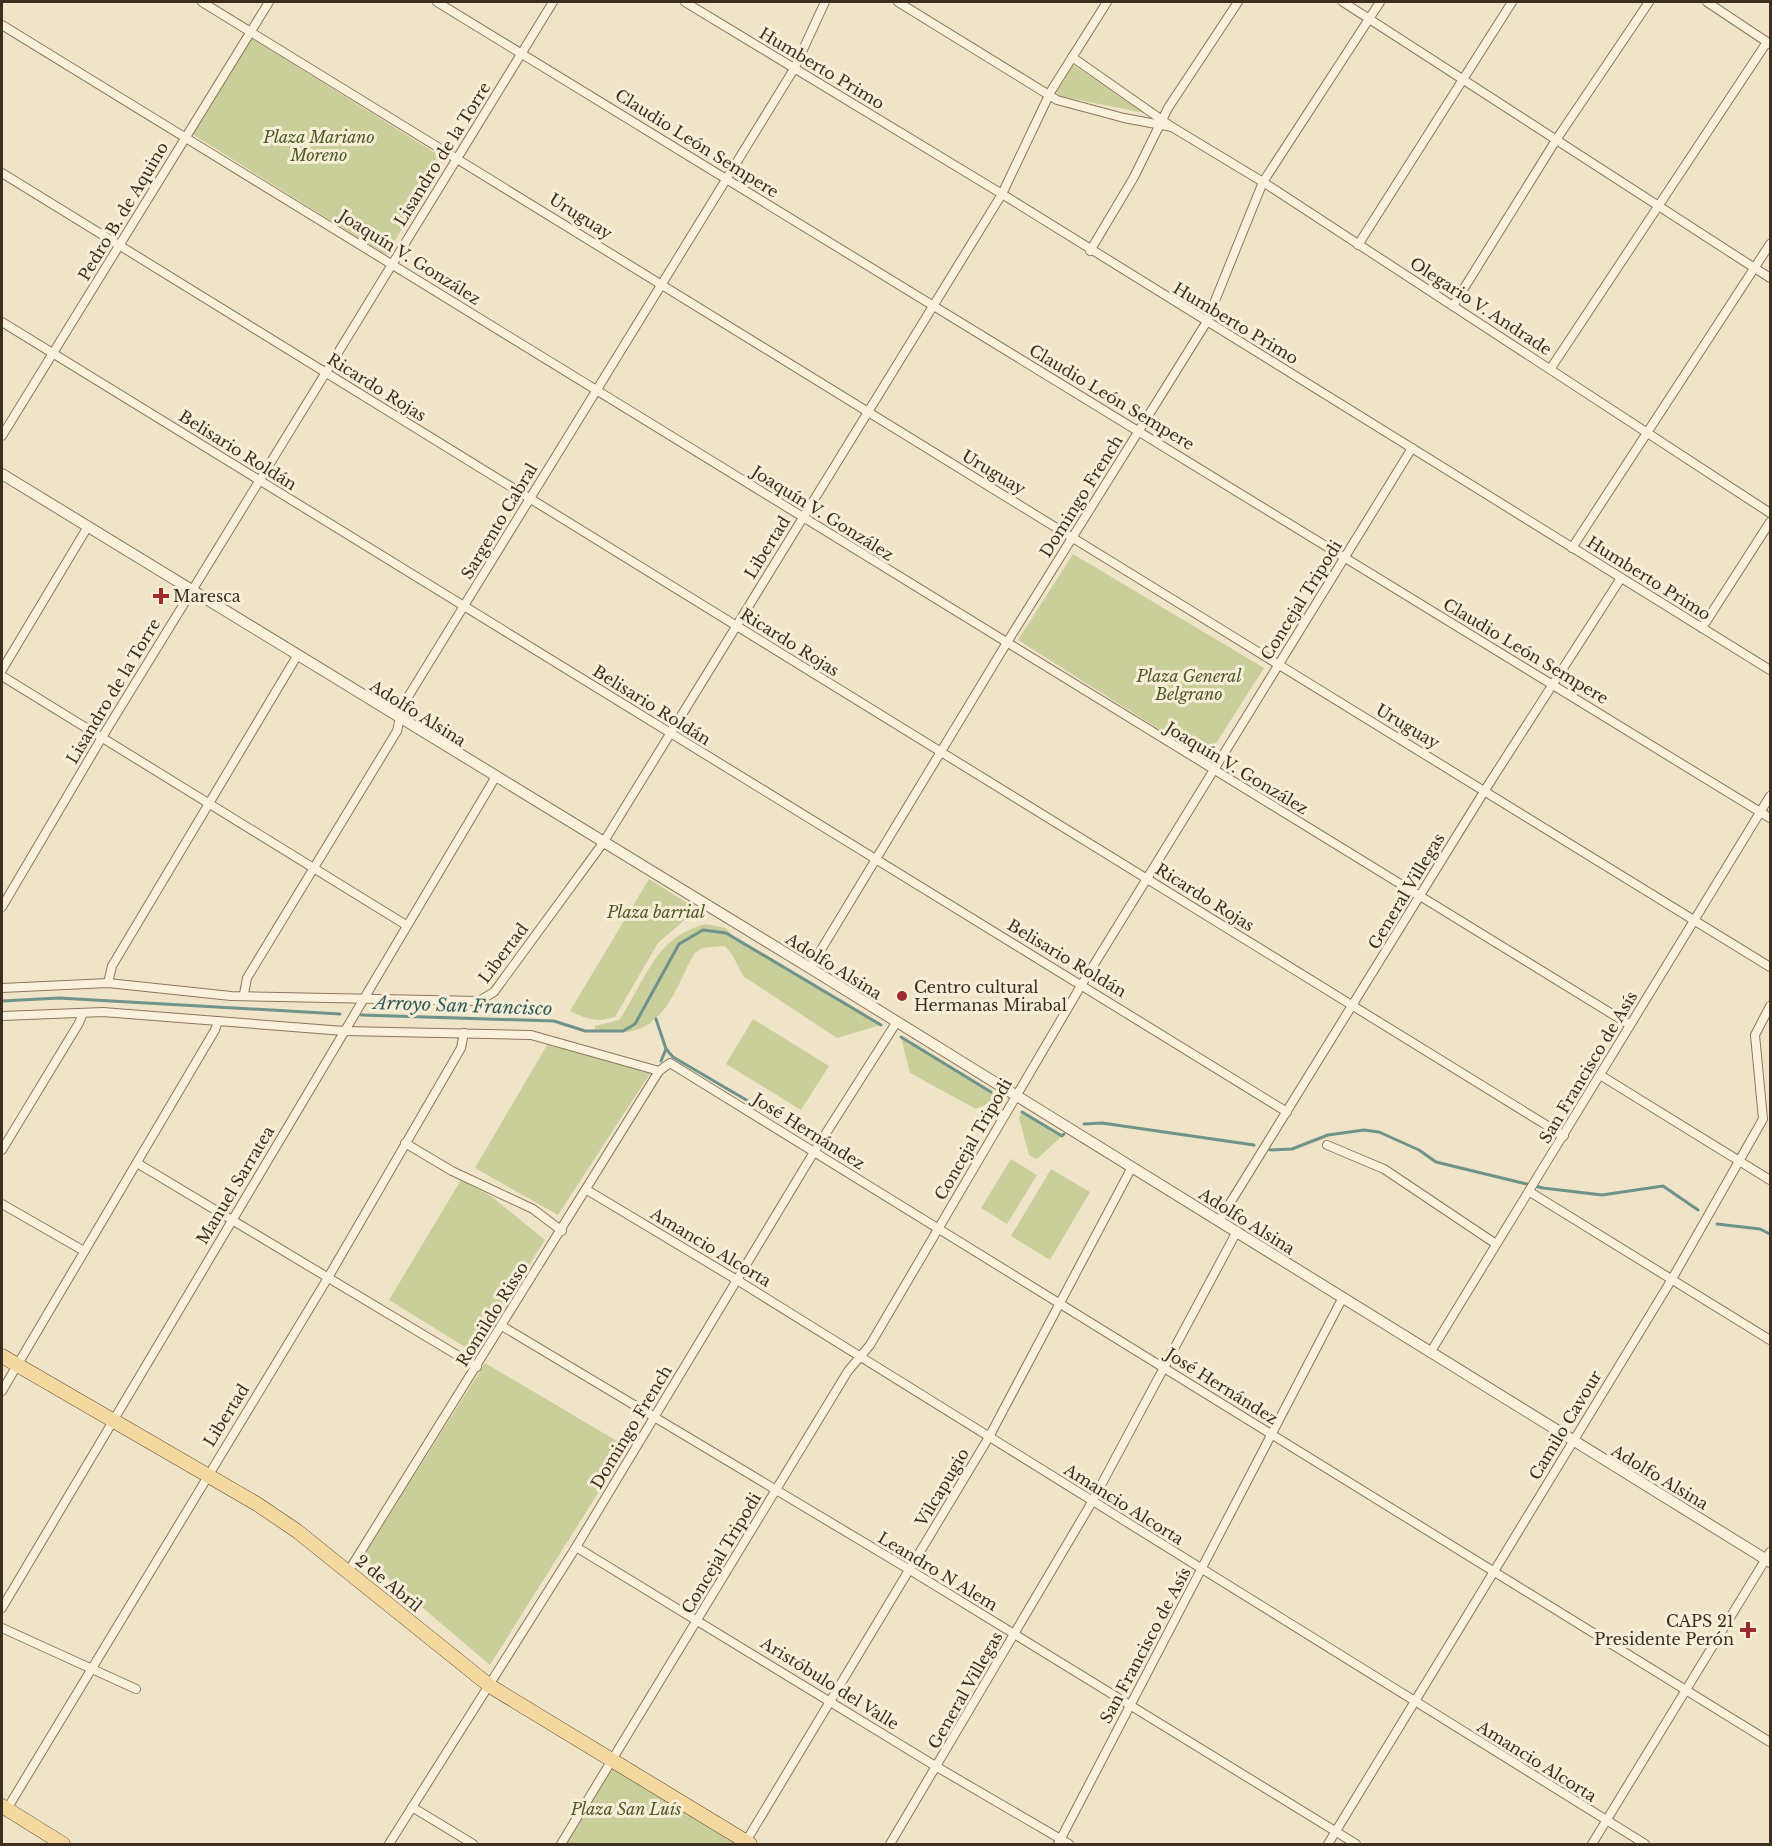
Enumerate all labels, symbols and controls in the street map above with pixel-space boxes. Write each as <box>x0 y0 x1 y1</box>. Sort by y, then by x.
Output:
street label: Humberto Primo <box>756 23 888 113</box>
street label: Lisandro de la Torre <box>390 78 494 230</box>
street label: Claudio León Sempere <box>612 84 782 202</box>
park label: Plaza Mariano Moreno <box>262 127 375 165</box>
street label: Pedro B. de Aquino <box>74 138 172 284</box>
street label: Uruguay <box>546 189 617 244</box>
street label: Joaquín V. González <box>334 204 485 309</box>
street label: Olegario V. Andrade <box>1406 253 1556 359</box>
street label: Humberto Primo <box>1170 278 1302 368</box>
street label: Claudio León Sempere <box>1026 340 1198 454</box>
street label: Ricardo Rojas <box>324 349 430 425</box>
street label: Belisario Roldán <box>175 406 301 494</box>
street label: Domingo French <box>1035 431 1127 561</box>
street label: Uruguay <box>959 445 1030 499</box>
street label: Sargento Cabral <box>457 459 541 583</box>
street label: Joaquín V. González <box>747 460 898 565</box>
street label: Libertad <box>740 512 794 582</box>
street label: Humberto Primo <box>1583 532 1715 624</box>
street label: Concejal Tripodi <box>1256 536 1346 664</box>
place label: Maresca <box>173 586 241 606</box>
marker: Maresca <box>154 589 168 603</box>
street label: Claudio León Sempere <box>1440 594 1612 708</box>
street label: Ricardo Rojas <box>737 604 843 680</box>
street label: Lisandro de la Torre <box>62 615 164 767</box>
street label: Belisario Roldán <box>589 661 715 749</box>
park label: Plaza General Belgrano <box>1136 666 1242 704</box>
street label: Adolfo Alsina <box>365 675 470 751</box>
street label: Uruguay <box>1373 699 1444 753</box>
street label: Joaquín V. González <box>1160 716 1312 819</box>
street label: General Villegas <box>1363 829 1449 953</box>
street label: Ricardo Rojas <box>1152 859 1258 935</box>
park label: Plaza barrial <box>606 902 706 922</box>
street label: Belisario Roldán <box>1004 915 1130 1001</box>
street label: Libertad <box>474 919 532 987</box>
street label: Adolfo Alsina <box>781 928 886 1004</box>
place label: Centro cultural Hermanas Mirabal <box>914 977 1067 1015</box>
street label: San Francisco de Asís <box>1535 987 1641 1147</box>
marker: Centro cultural Hermanas Mirabal <box>895 989 909 1003</box>
water label: Arroyo San Francisco <box>371 992 553 1020</box>
street label: Concejal Tripodi <box>930 1074 1016 1204</box>
street label: José Hernández <box>748 1087 869 1174</box>
street label: Manuel Sarratea <box>192 1122 278 1248</box>
street label: Adolfo Alsina <box>1194 1183 1299 1259</box>
street label: Amancio Alcorta <box>646 1203 775 1291</box>
street label: Romildo Risso <box>452 1258 532 1370</box>
street label: José Hernández <box>1161 1342 1282 1429</box>
street label: Domingo French <box>586 1362 676 1492</box>
street label: Camilo Cavour <box>1524 1366 1606 1483</box>
street label: Libertad <box>199 1380 253 1450</box>
street label: Adolfo Alsina <box>1607 1440 1712 1514</box>
street label: Vilcapugio <box>910 1444 973 1531</box>
street label: Amancio Alcorta <box>1060 1459 1187 1549</box>
street label: Concejal Tripodi <box>677 1488 765 1617</box>
street label: Leandro N Alem <box>874 1527 1002 1615</box>
street label: 2 de Abril <box>352 1550 426 1616</box>
street label: San Francisco de Asís <box>1095 1563 1195 1727</box>
place label: CAPS 21 Presidente Perón <box>1594 1611 1734 1649</box>
marker: CAPS 21 Presidente Perón <box>1739 1621 1757 1639</box>
street label: General Villegas <box>923 1628 1007 1752</box>
street label: Aristóbulo del Valle <box>756 1632 903 1734</box>
street label: Amancio Alcorta <box>1473 1716 1600 1806</box>
park label: Plaza San Luís <box>570 1799 681 1819</box>

